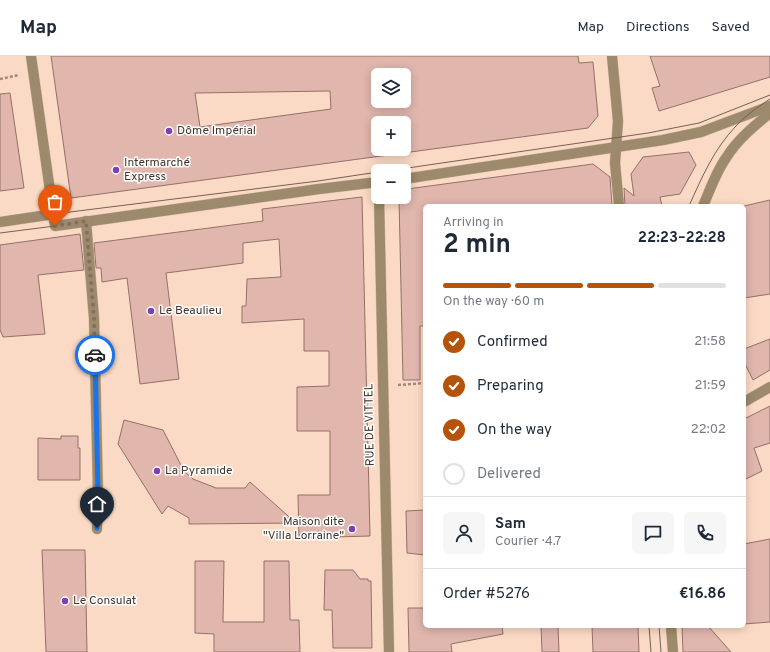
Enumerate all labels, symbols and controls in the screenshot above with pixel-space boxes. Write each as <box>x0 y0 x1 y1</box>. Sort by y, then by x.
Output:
text: Map <box>20 16 57 40</box>
text: Map <box>578 19 604 36</box>
text: Directions <box>626 19 690 36</box>
text: Saved <box>712 19 750 36</box>
map controls <box>371 68 411 204</box>
button: layers <box>371 68 411 108</box>
button: + <box>371 116 411 156</box>
place label: Dôme Impérial <box>177 123 256 139</box>
marker: Dôme Impérial <box>164 126 174 136</box>
place label: Intermarché Express <box>124 155 190 185</box>
button: − <box>371 164 411 204</box>
marker: Intermarché Express <box>111 165 121 175</box>
pin <box>38 185 72 226</box>
icon: bag <box>44 191 66 213</box>
text: Arriving in <box>443 215 504 231</box>
text: 2 min <box>443 229 511 262</box>
text: 22:23–22:28 <box>638 229 726 248</box>
text: On the way · 60 m <box>443 294 544 310</box>
place label: Le Beaulieu <box>159 303 222 319</box>
marker: Le Beaulieu <box>146 306 156 316</box>
icon: check <box>443 331 465 353</box>
text: Confirmed <box>477 333 548 352</box>
text: 21:58 <box>694 334 726 350</box>
courier <box>75 335 115 375</box>
icon: car <box>84 344 106 366</box>
icon: check <box>443 375 465 397</box>
text: Preparing <box>477 377 544 396</box>
text: 21:59 <box>695 378 726 394</box>
street label: RUE DE VITTEL <box>361 383 379 467</box>
icon: check <box>443 419 465 441</box>
text: On the way <box>477 421 552 440</box>
text: 22:02 <box>691 422 726 438</box>
place label: La Pyramide <box>165 463 233 479</box>
text: Delivered <box>477 465 541 484</box>
marker: La Pyramide <box>152 466 162 476</box>
pin <box>80 487 114 528</box>
icon: home <box>86 493 108 515</box>
button: person <box>443 512 485 554</box>
button: chat <box>632 512 674 554</box>
button: phone <box>684 512 726 554</box>
place label: Maison dite "Villa Lorraine" <box>263 514 344 544</box>
text: Sam <box>495 515 526 534</box>
marker: Maison dite "Villa Lorraine" <box>347 524 357 534</box>
text: Courier · 4.7 <box>495 534 561 550</box>
text: Order #5276 <box>443 585 530 604</box>
text: €16.86 <box>679 585 726 604</box>
place label: Le Consulat <box>73 593 136 609</box>
marker: Le Consulat <box>60 596 70 606</box>

